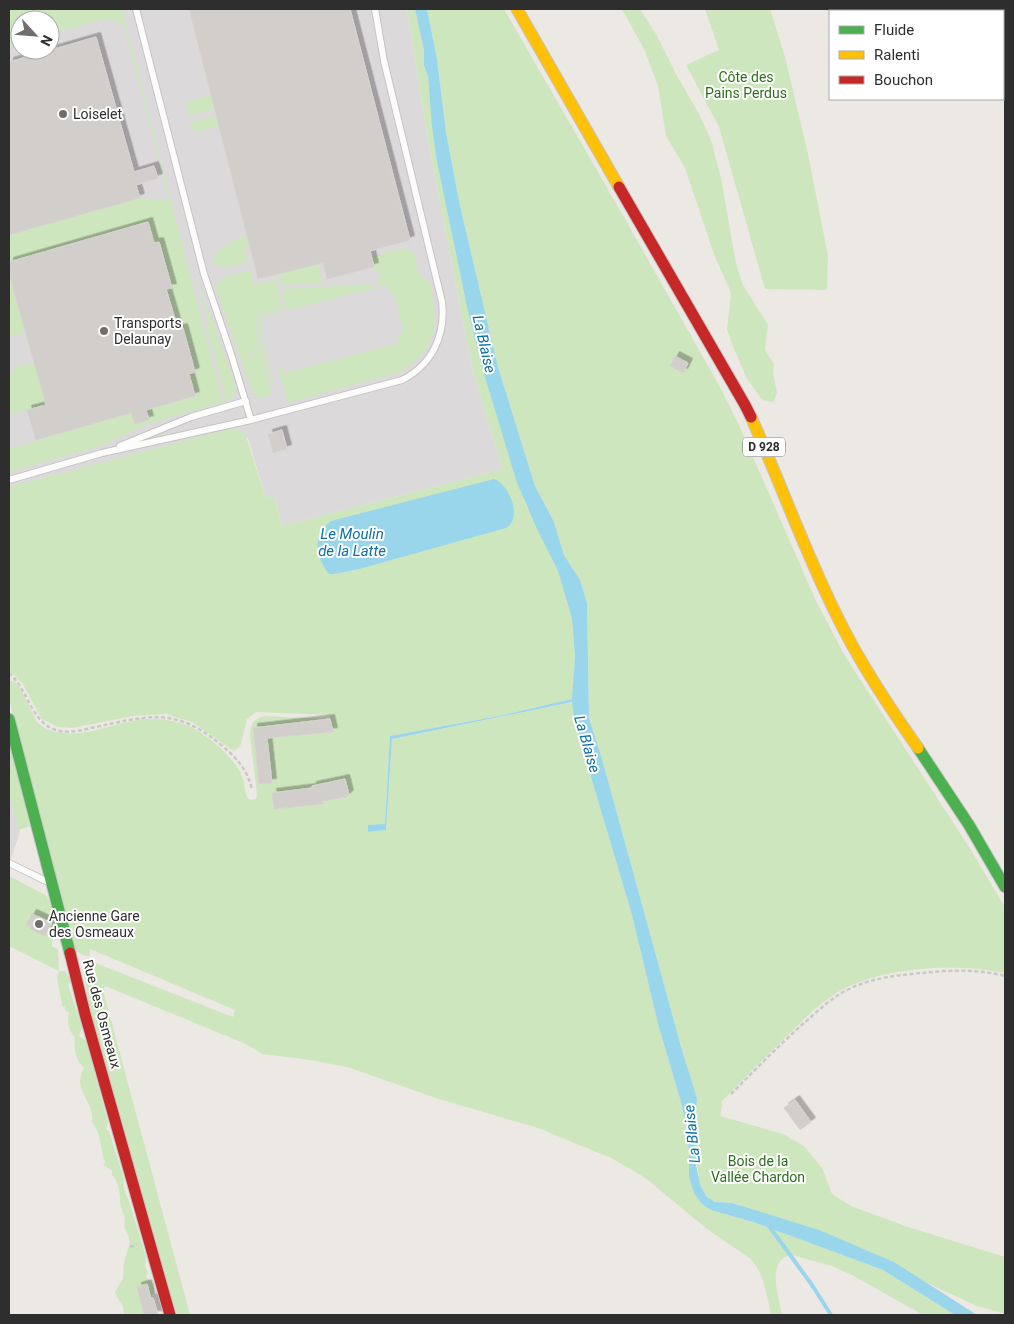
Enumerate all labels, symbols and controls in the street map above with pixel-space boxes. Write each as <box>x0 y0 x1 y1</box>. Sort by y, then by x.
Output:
north arrow <box>10 10 60 60</box>
legend <box>829 10 1004 100</box>
text: Fluide <box>874 21 914 39</box>
text: N <box>37 33 56 49</box>
text: Ralenti <box>874 46 920 64</box>
park label: Côte des Pains Perdus <box>705 69 787 101</box>
text: Bouchon <box>874 71 933 89</box>
place label: Loiselet <box>73 106 122 122</box>
marker: Loiselet <box>57 108 69 120</box>
water label: La Blaise <box>469 313 499 375</box>
place label: Transports Delaunay <box>114 315 182 347</box>
marker: Transports Delaunay <box>98 325 110 337</box>
road number: D 928 <box>743 438 785 457</box>
water label: Le Moulin de la Latte <box>318 525 386 560</box>
water label: La Blaise <box>570 713 604 775</box>
place label: Ancienne Gare des Osmeaux <box>49 908 140 940</box>
marker: Ancienne Gare des Osmeaux <box>33 918 45 930</box>
street label: Rue des Osmeaux <box>80 958 124 1070</box>
water label: La Blaise <box>680 1104 704 1164</box>
park label: Bois de la Vallée Chardon <box>711 1153 805 1185</box>

